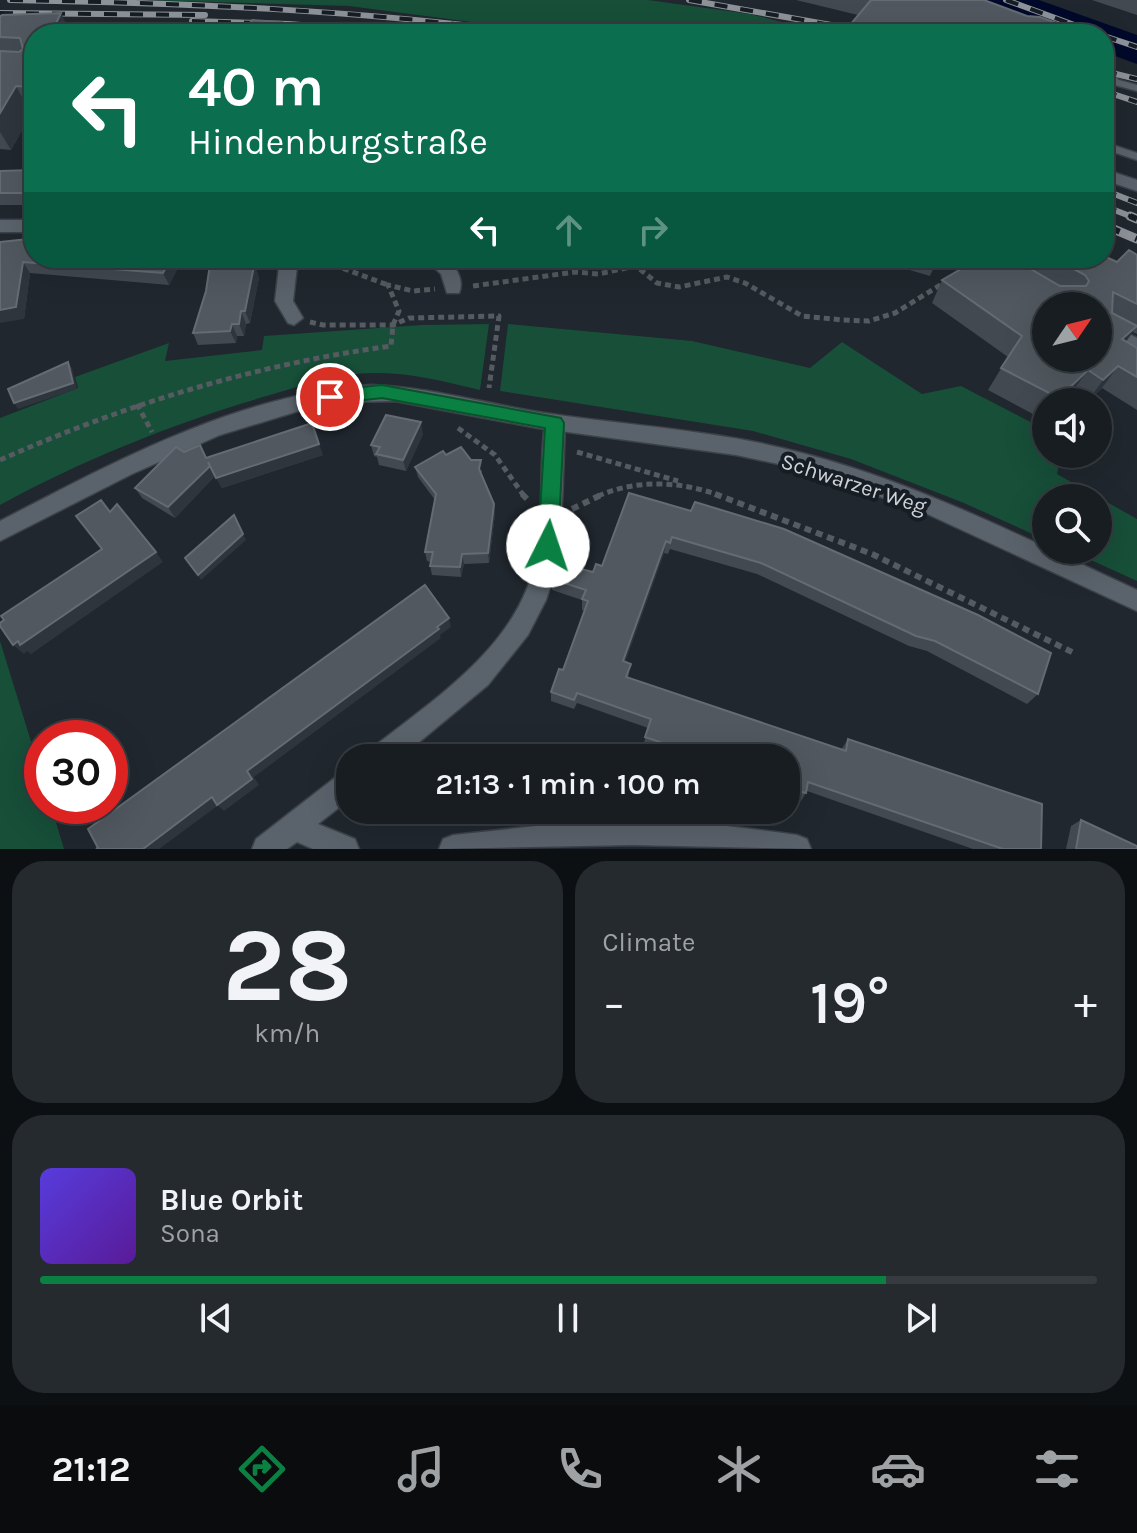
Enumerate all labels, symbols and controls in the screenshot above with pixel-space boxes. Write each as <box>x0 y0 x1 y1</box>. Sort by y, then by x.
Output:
text: 40 m <box>188 54 324 119</box>
icon: left <box>56 56 160 160</box>
text: Hindenburgstraße <box>188 121 488 163</box>
icon: left <box>463 208 507 252</box>
icon: ahead <box>547 208 591 252</box>
icon: right <box>631 208 675 252</box>
north arrow <box>1032 292 1112 372</box>
map controls <box>1032 292 1112 564</box>
pin <box>296 363 364 431</box>
icon: arrive <box>308 375 352 419</box>
button: sound <box>1032 388 1112 468</box>
street label: Schwarzer Weg <box>778 448 930 520</box>
button: search <box>1032 484 1112 564</box>
position arrow <box>506 504 590 588</box>
speed limit sign: 30 <box>24 720 128 824</box>
text: 21:13 · 1 min · 100 m <box>435 766 701 802</box>
text: 28 <box>222 905 352 1026</box>
text: Climate <box>603 927 695 958</box>
text: 19° <box>810 968 890 1038</box>
text: − <box>603 978 626 1029</box>
text: + <box>1074 978 1097 1029</box>
text: km/h <box>254 1018 320 1049</box>
text: Blue Orbit <box>160 1182 303 1218</box>
text: Sona <box>160 1218 220 1249</box>
icon: previous <box>194 1296 238 1340</box>
icon: pause <box>546 1296 590 1340</box>
icon: next <box>899 1296 943 1340</box>
icon: directions <box>234 1441 290 1497</box>
icon: music <box>393 1441 449 1497</box>
icon: phone <box>552 1441 608 1497</box>
icon: climate <box>711 1441 767 1497</box>
icon: car <box>870 1441 926 1497</box>
icon: filters <box>1029 1441 1085 1497</box>
text: 21:12 <box>52 1448 131 1490</box>

